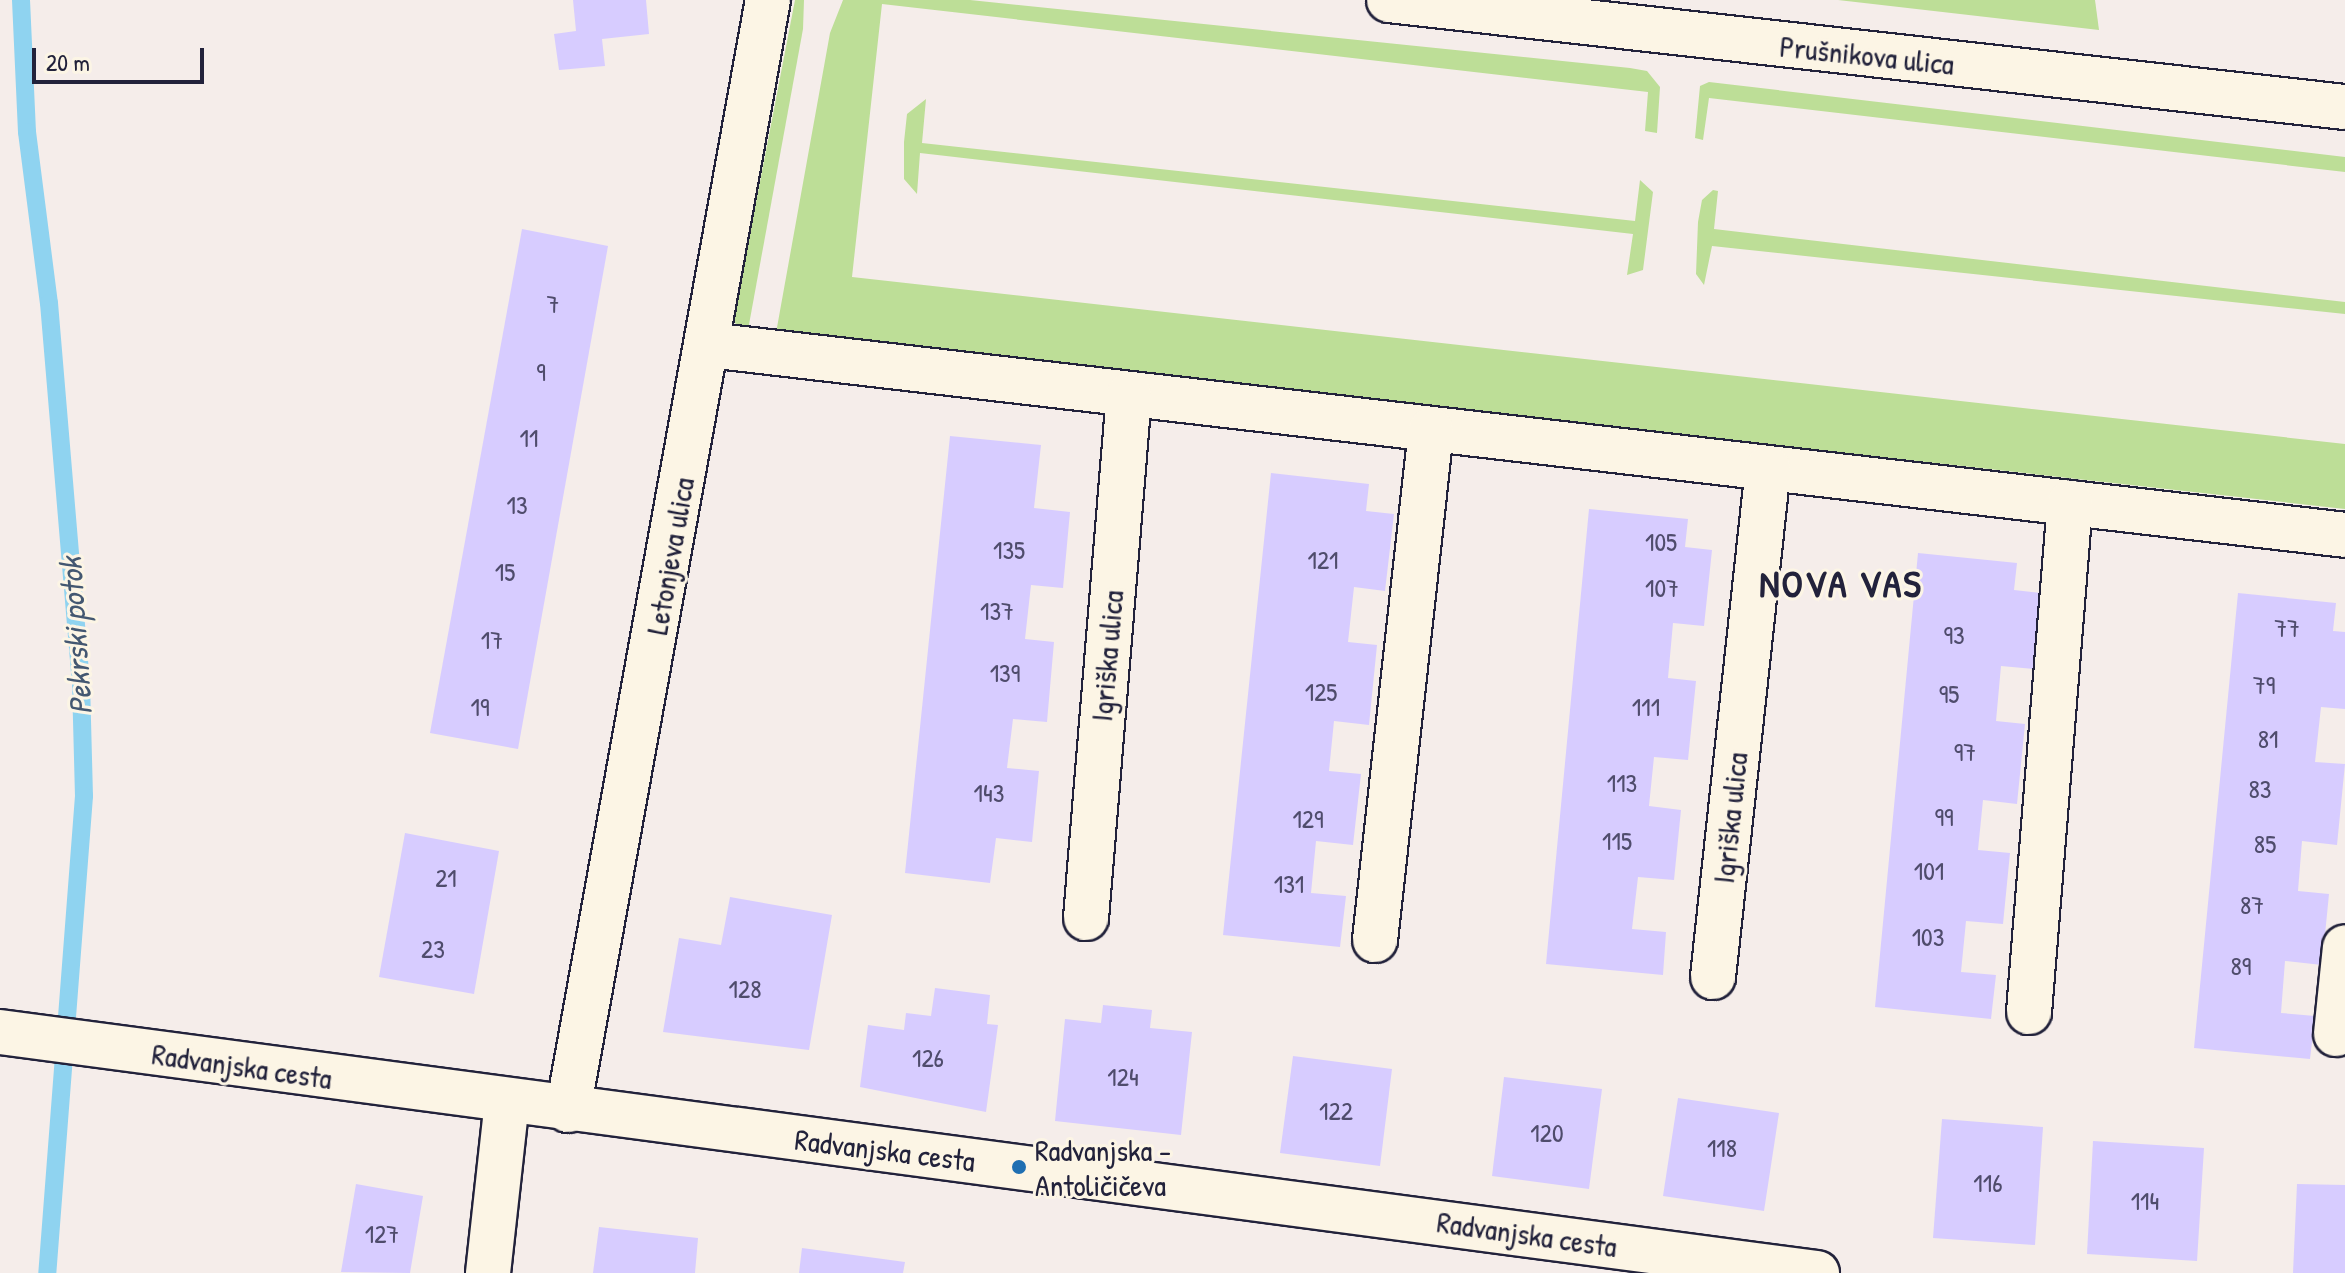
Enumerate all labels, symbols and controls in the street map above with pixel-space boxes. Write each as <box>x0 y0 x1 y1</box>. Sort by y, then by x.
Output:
street label: Prušnikova ulica <box>1778 28 1956 82</box>
scale bar <box>36 32 208 82</box>
text: 20 m <box>46 46 90 78</box>
house number: 7 <box>547 288 559 320</box>
house number: 9 <box>536 356 546 388</box>
house number: 11 <box>520 422 538 454</box>
street label: Letonjeva ulica <box>638 475 702 637</box>
house number: 13 <box>506 489 528 521</box>
house number: 105 <box>1645 526 1677 558</box>
house number: 135 <box>993 534 1025 566</box>
house number: 121 <box>1307 544 1339 576</box>
water label: Pekrski potok <box>51 556 101 716</box>
house number: 15 <box>495 556 515 588</box>
district label: NOVA VAS <box>1759 561 1923 607</box>
house number: 107 <box>1645 572 1679 604</box>
street label: Igriška ulica <box>1083 589 1131 723</box>
house number: 137 <box>980 595 1014 627</box>
house number: 77 <box>2274 612 2300 644</box>
house number: 93 <box>1943 619 1965 651</box>
house number: 17 <box>481 624 503 656</box>
house number: 139 <box>990 657 1020 689</box>
house number: 79 <box>2253 669 2275 701</box>
house number: 125 <box>1305 676 1337 708</box>
house number: 95 <box>1939 678 1959 710</box>
house number: 19 <box>471 691 489 723</box>
house number: 111 <box>1632 691 1660 723</box>
house number: 81 <box>2258 723 2278 755</box>
house number: 97 <box>1954 736 1976 768</box>
street label: Igriška ulica <box>1705 751 1755 885</box>
house number: 113 <box>1607 767 1637 799</box>
house number: 83 <box>2249 773 2271 805</box>
house number: 143 <box>974 777 1004 809</box>
house number: 99 <box>1934 801 1954 833</box>
house number: 129 <box>1292 803 1324 835</box>
house number: 115 <box>1602 825 1632 857</box>
house number: 85 <box>2254 828 2276 860</box>
house number: 101 <box>1914 855 1944 887</box>
house number: 21 <box>435 862 457 894</box>
house number: 131 <box>1274 868 1304 900</box>
house number: 87 <box>2240 889 2264 921</box>
house number: 103 <box>1912 921 1944 953</box>
house number: 23 <box>421 933 445 965</box>
house number: 89 <box>2231 950 2251 982</box>
house number: 128 <box>729 973 761 1005</box>
street label: Radvanjska cesta <box>150 1036 334 1096</box>
house number: 126 <box>912 1042 944 1074</box>
house number: 124 <box>1107 1061 1139 1093</box>
house number: 122 <box>1319 1095 1353 1127</box>
house number: 120 <box>1530 1117 1564 1149</box>
street label: Radvanjska cesta <box>793 1121 977 1179</box>
place label: Radvanjska - Antoličičeva <box>1035 1132 1171 1202</box>
house number: 118 <box>1707 1132 1737 1164</box>
marker: Radvanjska - Antoličičeva <box>1010 1158 1028 1176</box>
house number: 116 <box>1973 1167 2003 1199</box>
house number: 114 <box>2131 1185 2159 1217</box>
street label: Radvanjska cesta <box>1435 1204 1619 1264</box>
house number: 127 <box>365 1218 399 1250</box>

